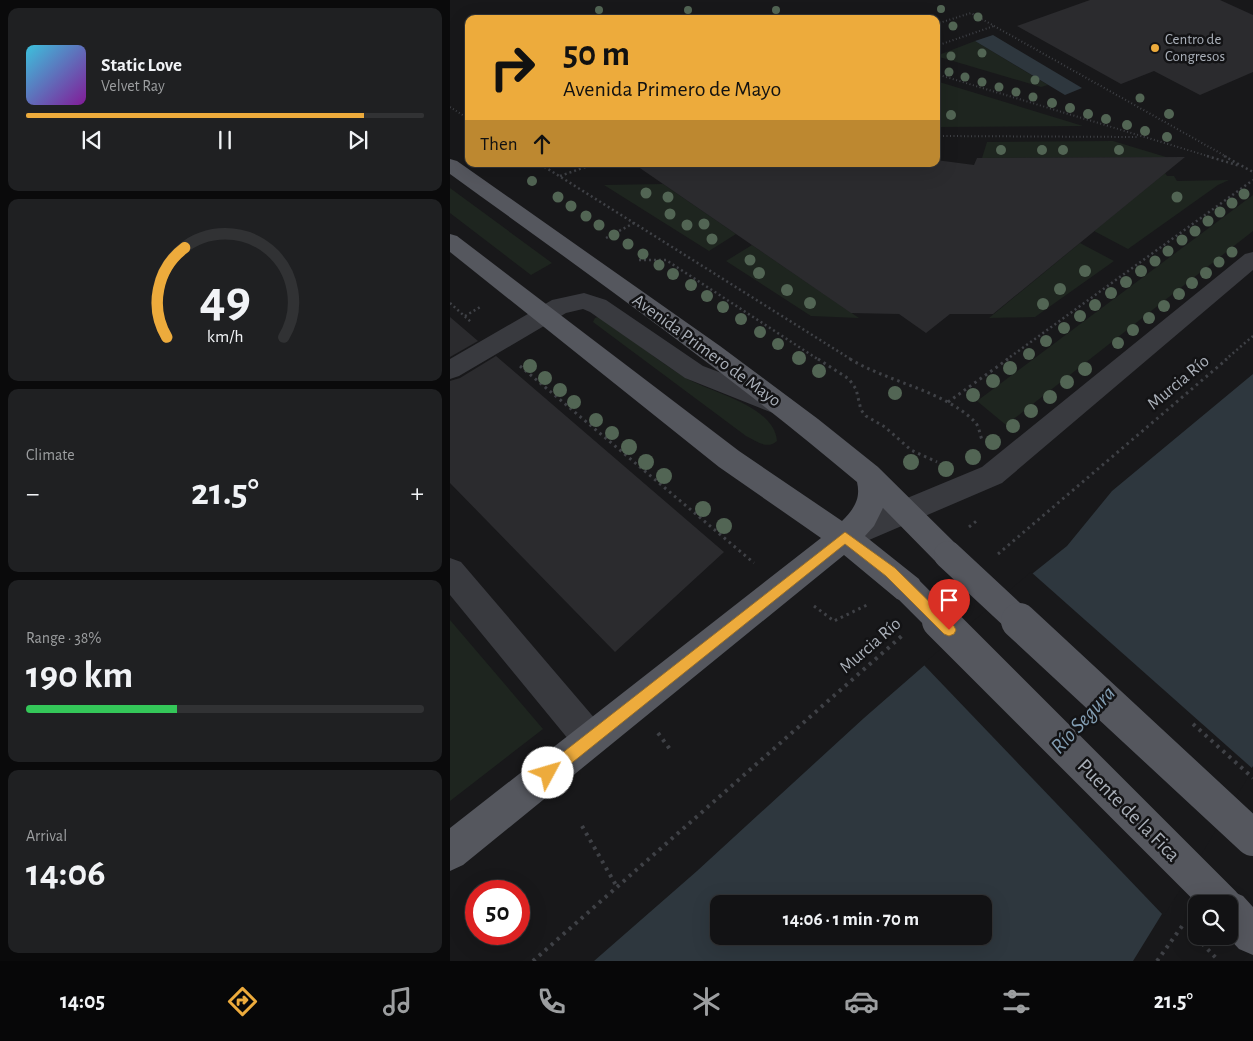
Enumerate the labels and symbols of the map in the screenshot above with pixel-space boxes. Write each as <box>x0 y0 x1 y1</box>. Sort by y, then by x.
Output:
place label: Centro de Congresos <box>1165 32 1225 64</box>
marker: Centro de Congresos <box>1149 42 1161 54</box>
street label: Avenida Primero de Mayo <box>629 291 784 411</box>
street label: Murcia Río <box>1144 352 1213 414</box>
pin <box>928 579 970 630</box>
street label: Murcia Río <box>837 614 905 677</box>
water label: Río Segura <box>1046 682 1119 758</box>
position arrow <box>521 746 573 798</box>
street label: Puente de la Fica <box>1073 755 1184 866</box>
speed limit sign: 50 <box>465 880 530 945</box>

